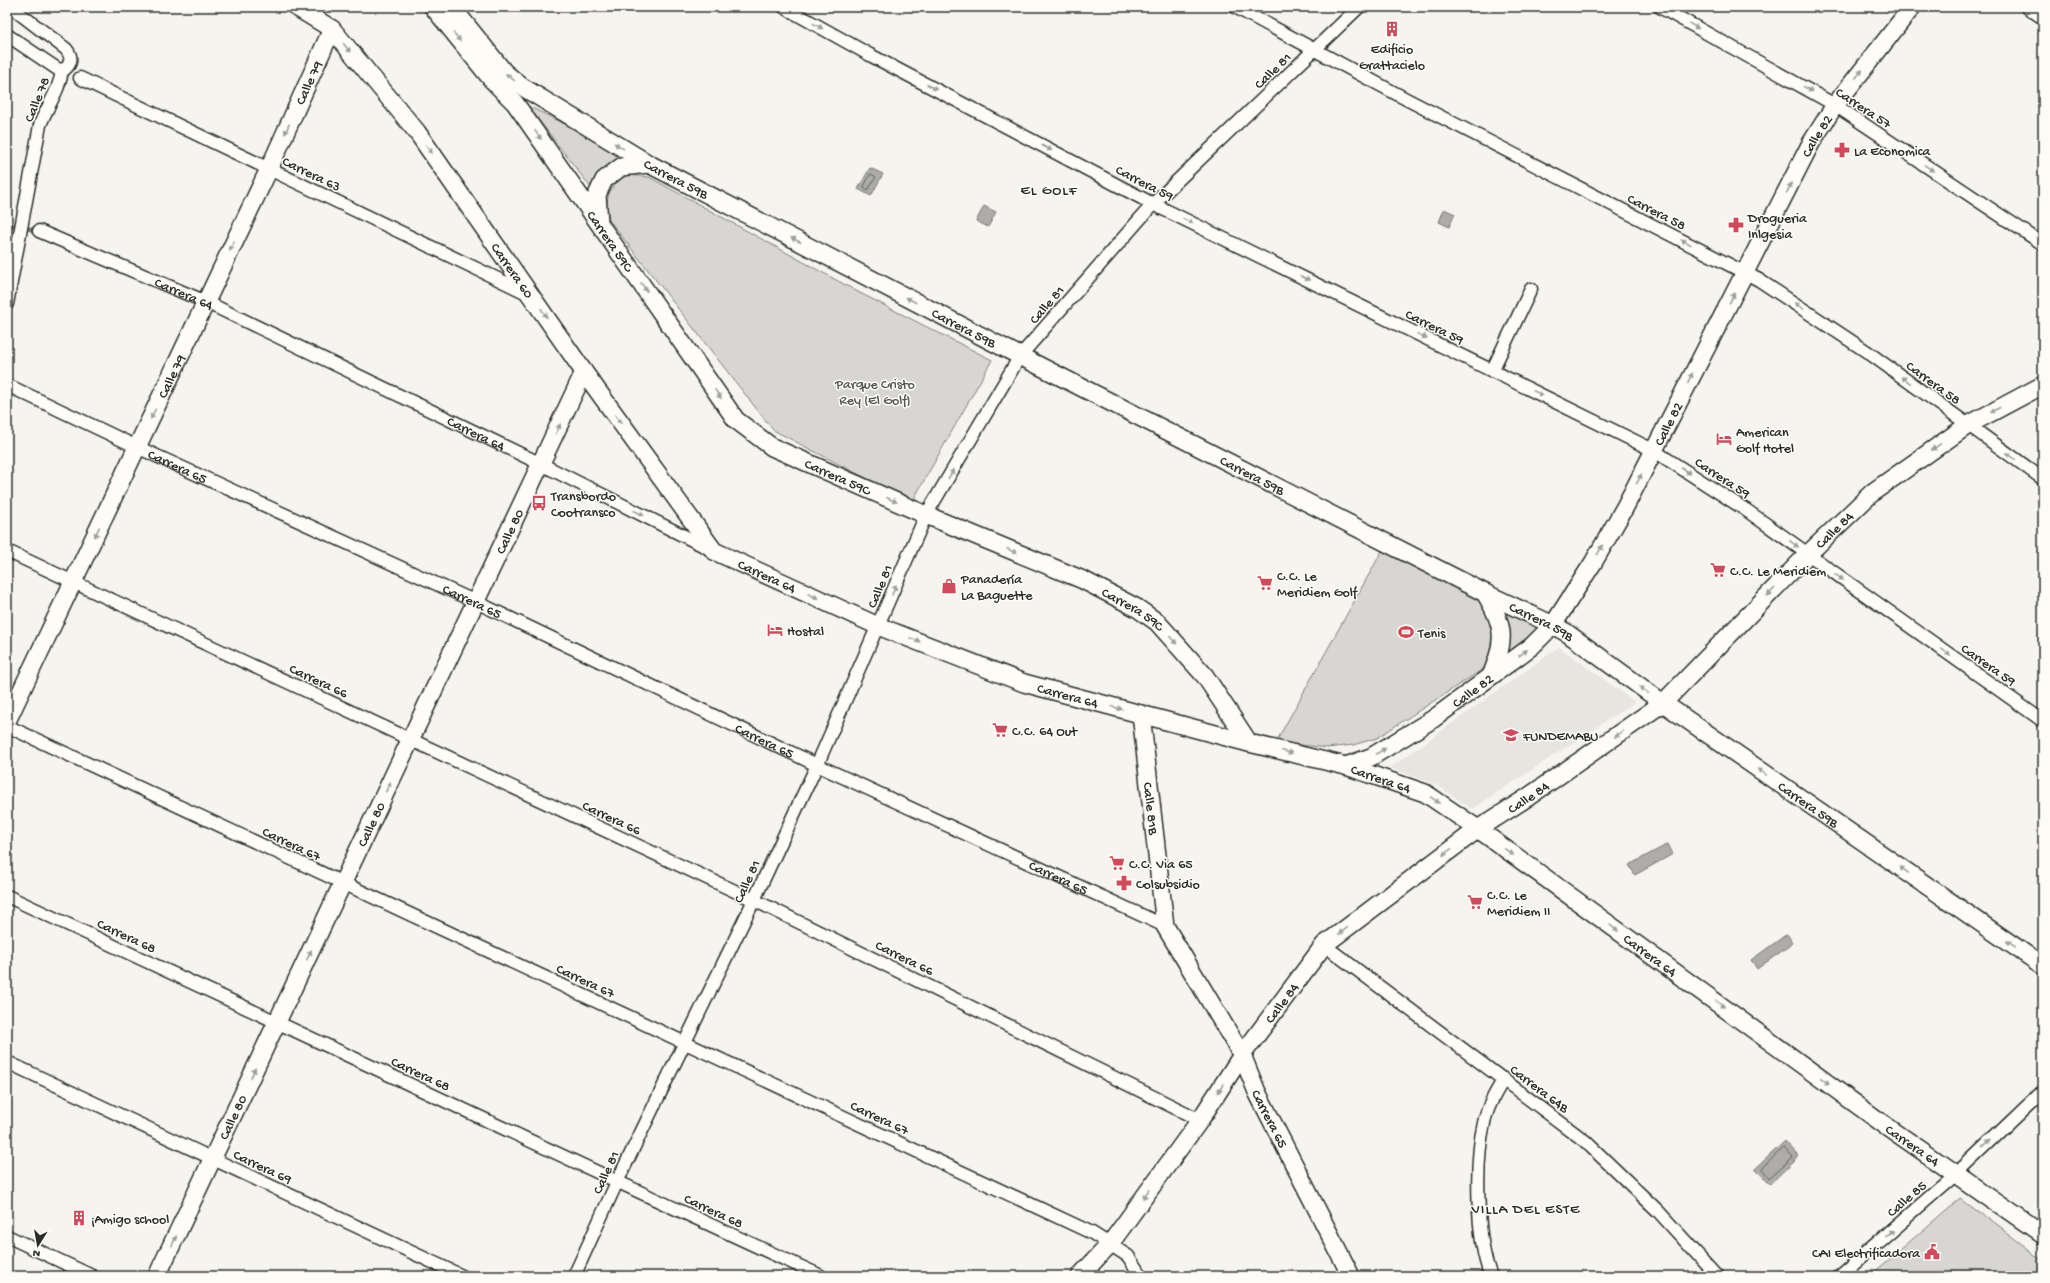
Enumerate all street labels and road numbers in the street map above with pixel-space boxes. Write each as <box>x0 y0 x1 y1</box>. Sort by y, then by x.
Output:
street label: Calle 81 <box>1252 50 1296 94</box>
street label: Calle 79 <box>293 59 328 108</box>
street label: Calle 78 <box>22 75 55 125</box>
street label: Carrera 57 <box>1832 85 1894 134</box>
street label: Calle 82 <box>1799 112 1838 161</box>
street label: Carrera 63 <box>279 154 343 197</box>
street label: Carrera 59B <box>640 157 711 204</box>
street label: Carrera 59 <box>1112 162 1176 206</box>
street label: Carrera 58 <box>1624 191 1688 235</box>
street label: Carrera 59C <box>582 208 637 277</box>
street label: Carrera 60 <box>486 241 536 303</box>
street label: Carrera 64 <box>151 275 216 315</box>
street label: Calle 81 <box>1027 283 1069 328</box>
street label: Carrera 59B <box>928 306 999 353</box>
street label: Carrera 59 <box>1402 307 1466 350</box>
street label: Calle 79 <box>155 352 191 402</box>
street label: Carrera 58 <box>1902 358 1964 410</box>
street label: Calle 82 <box>1652 400 1688 449</box>
street label: Carrera 64 <box>444 414 508 456</box>
street label: Carrera 65 <box>145 447 209 489</box>
street label: Carrera 59B <box>1216 453 1287 501</box>
street label: Carrera 59 <box>1691 455 1753 503</box>
street label: Carrera 59C <box>801 456 874 501</box>
street label: Calle 80 <box>493 507 529 557</box>
street label: Calle 84 <box>1813 509 1859 553</box>
street label: Carrera 64 <box>734 557 799 599</box>
street label: Calle 81 <box>865 563 898 611</box>
street label: Carrera 65 <box>439 582 504 624</box>
street label: Carrera 59C <box>1098 585 1168 636</box>
street label: Carrera 59B <box>1506 600 1577 647</box>
street label: Carrera 59 <box>1957 641 2018 691</box>
street label: Carrera 66 <box>286 661 351 704</box>
street label: Calle 82 <box>1450 671 1498 713</box>
street label: Carrera 64 <box>1035 681 1100 714</box>
street label: Carrera 65 <box>732 721 796 764</box>
street label: Carrera 64 <box>1348 762 1413 799</box>
street label: Calle 84 <box>1505 779 1554 819</box>
street label: Carrera 59B <box>1774 779 1842 833</box>
street label: Calle 81B <box>1138 782 1161 837</box>
street label: Carrera 66 <box>579 798 644 841</box>
street label: Calle 80 <box>355 800 391 850</box>
street label: Carrera 67 <box>259 824 324 867</box>
street label: Calle 81 <box>731 858 766 906</box>
street label: Carrera 65 <box>1025 858 1090 900</box>
street label: Carrera 68 <box>94 916 159 958</box>
street label: Carrera 64 <box>1619 931 1680 982</box>
street label: Carrera 66 <box>872 938 937 981</box>
street label: Carrera 67 <box>553 961 618 1004</box>
street label: Calle 84 <box>1262 980 1304 1028</box>
street label: Carrera 68 <box>388 1054 453 1096</box>
street label: Carrera 64B <box>1506 1062 1572 1118</box>
street label: Carrera 65 <box>1246 1087 1290 1151</box>
street label: Calle 80 <box>217 1093 252 1143</box>
street label: Carrera 67 <box>847 1098 912 1141</box>
street label: Carrera 64 <box>1881 1122 1942 1172</box>
street label: Carrera 69 <box>230 1147 294 1189</box>
street label: Calle 81 <box>590 1149 625 1197</box>
street label: Calle 85 <box>1884 1178 1931 1222</box>
street label: Carrera 68 <box>681 1191 746 1233</box>

